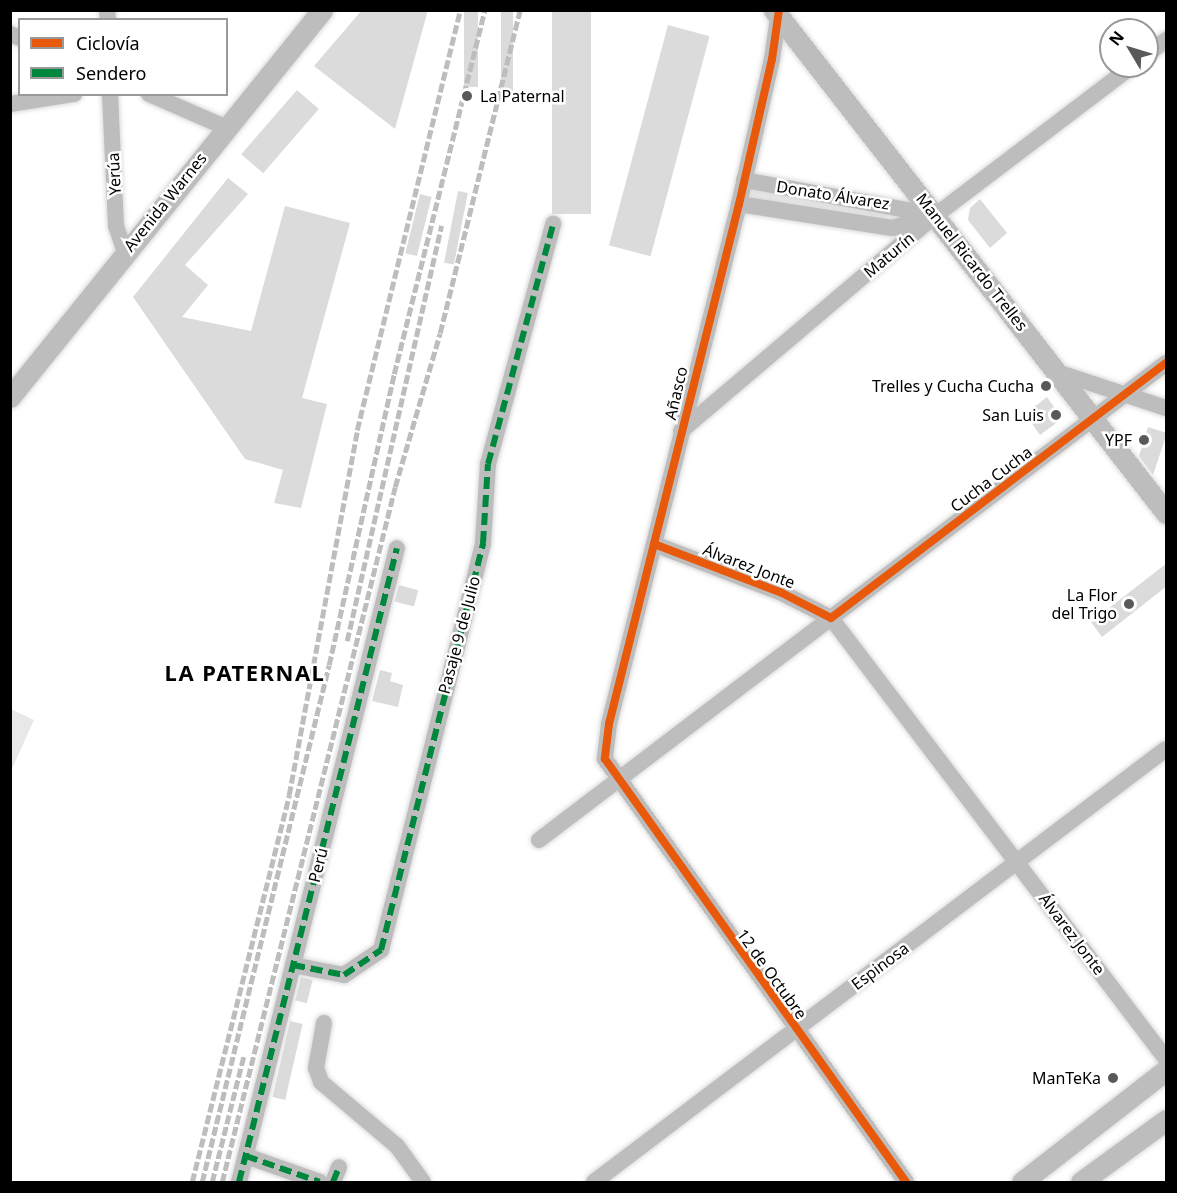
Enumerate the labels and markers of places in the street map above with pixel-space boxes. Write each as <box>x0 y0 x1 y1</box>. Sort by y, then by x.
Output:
place label: La Paternal <box>480 86 565 106</box>
marker: La Paternal <box>458 87 476 105</box>
place label: Trelles y Cucha Cucha <box>872 376 1034 396</box>
marker: Trelles y Cucha Cucha <box>1039 379 1053 393</box>
place label: San Luis <box>982 405 1044 425</box>
marker: San Luis <box>1049 408 1063 422</box>
place label: YPF <box>1105 430 1132 450</box>
marker: YPF <box>1137 433 1151 447</box>
place label: La Flor del Trigo <box>1051 585 1117 623</box>
marker: La Flor del Trigo <box>1122 597 1136 611</box>
place label: ManTeKa <box>1032 1068 1101 1088</box>
marker: ManTeKa <box>1106 1071 1120 1085</box>

